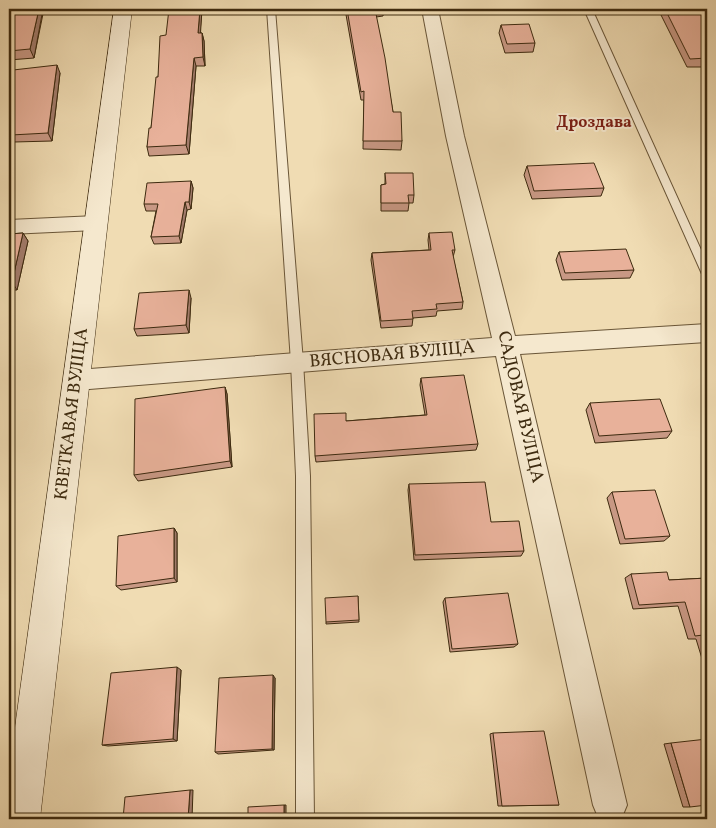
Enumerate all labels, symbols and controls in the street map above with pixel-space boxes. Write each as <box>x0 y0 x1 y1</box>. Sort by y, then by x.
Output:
district label: Дроздава <box>556 112 632 134</box>
street label: КВЕТКАВАЯ ВУЛІЦА <box>49 326 95 502</box>
street label: САДОВАЯ ВУЛІЦА <box>490 329 550 486</box>
street label: ВЯСНОВАЯ ВУЛІЦА <box>308 335 476 375</box>

